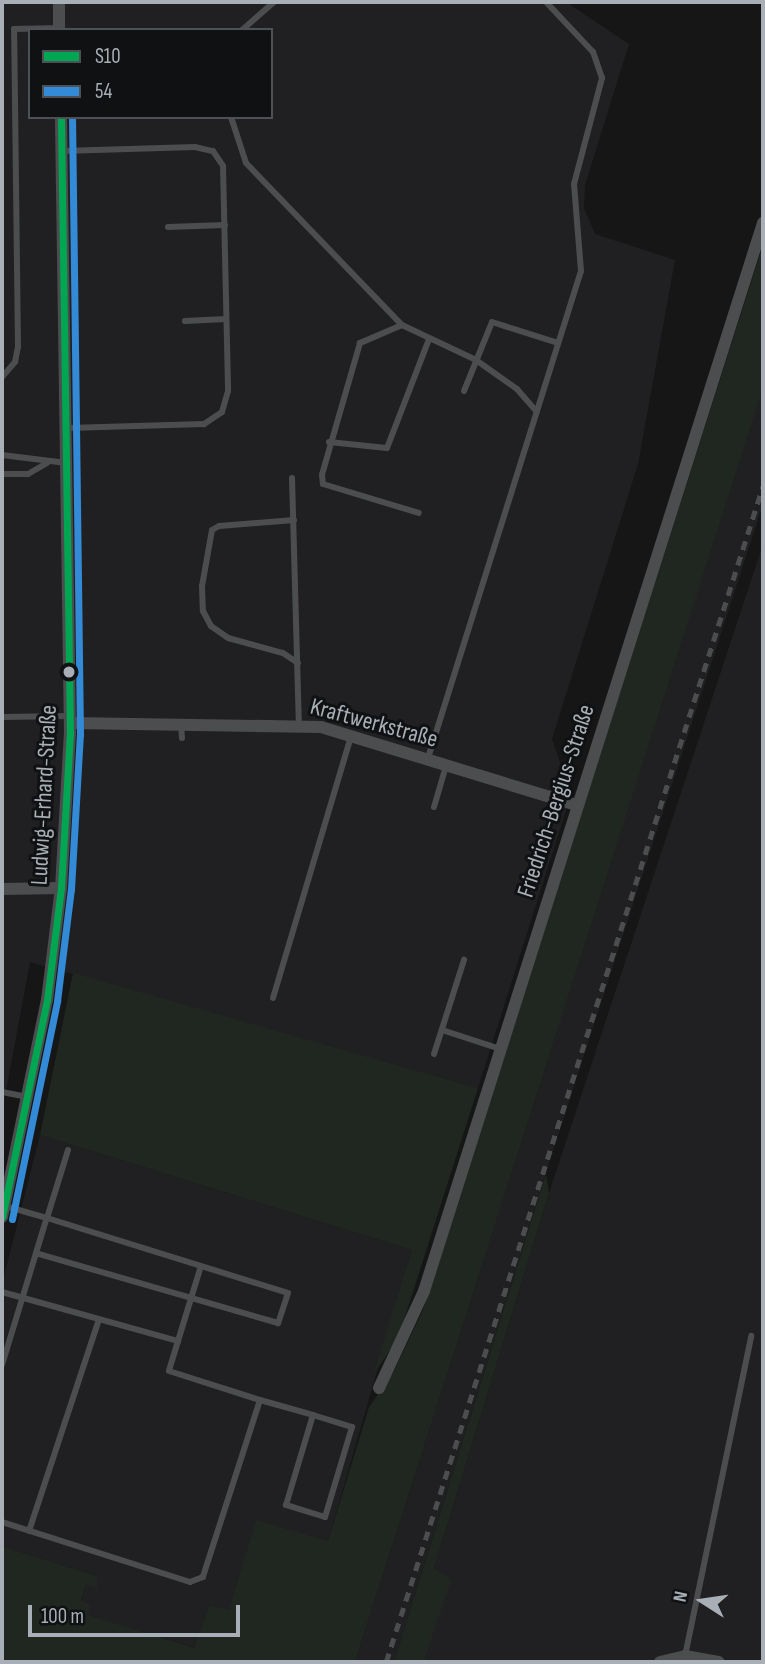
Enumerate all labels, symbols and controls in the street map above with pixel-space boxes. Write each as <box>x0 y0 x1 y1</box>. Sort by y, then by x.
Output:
legend <box>28 28 273 119</box>
text: S10 <box>95 44 121 69</box>
text: 54 <box>95 79 112 104</box>
unlabelled marker <box>62 665 76 679</box>
street label: Kraftwerkstraße <box>307 692 441 754</box>
street label: Friedrich-Bergius-Straße <box>511 701 601 901</box>
street label: Ludwig-Erhard-Straße <box>25 704 63 886</box>
north arrow <box>667 1566 737 1636</box>
text: N <box>669 1589 693 1604</box>
scale bar <box>32 1590 243 1634</box>
text: 100 m <box>41 1604 84 1629</box>

